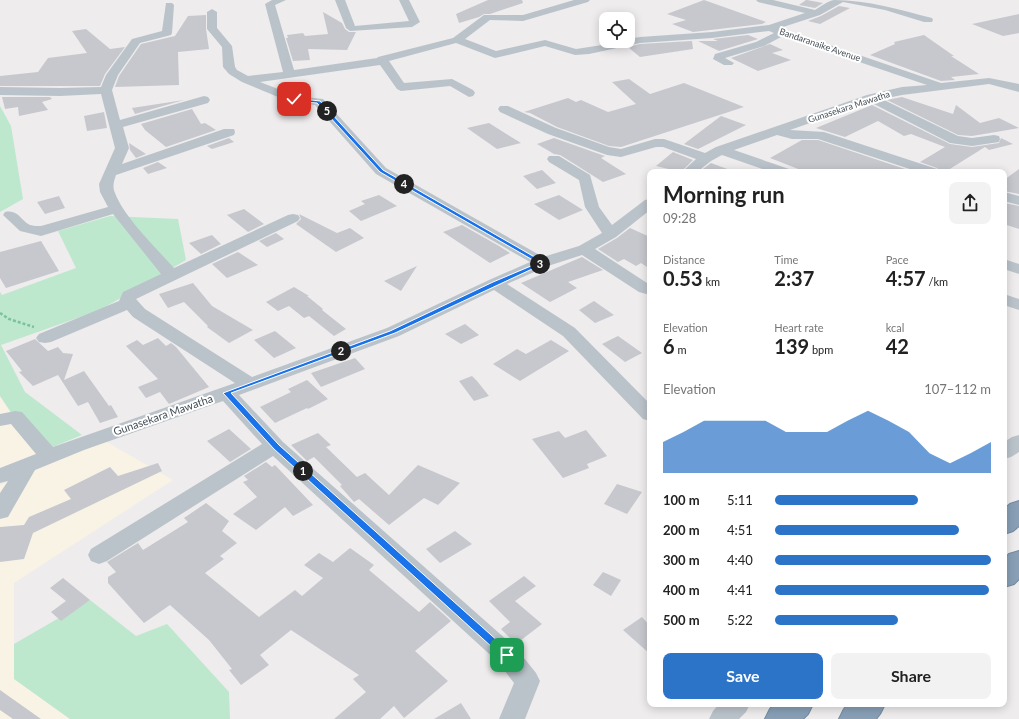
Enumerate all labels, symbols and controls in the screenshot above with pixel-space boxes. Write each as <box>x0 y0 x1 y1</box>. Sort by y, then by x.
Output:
map controls <box>599 12 635 48</box>
button: locate <box>599 12 635 48</box>
street label: Bandaranaike Avenue <box>778 25 862 64</box>
pin <box>277 82 311 116</box>
icon: check <box>283 88 305 110</box>
street label: Gunasekara Mawatha <box>806 88 891 125</box>
pin: 5 <box>317 101 337 121</box>
text: 5 <box>324 104 330 117</box>
pin: 4 <box>394 174 414 194</box>
text: 4 <box>401 177 407 190</box>
text: Morning run <box>663 181 785 208</box>
button: share <box>949 182 991 224</box>
text: 09:28 <box>663 210 696 226</box>
text: Distance <box>663 253 705 266</box>
text: Time <box>774 253 798 266</box>
text: Pace <box>886 253 909 266</box>
pin: 3 <box>530 254 550 274</box>
text: 3 <box>537 257 543 270</box>
text: 0.53 <box>663 266 703 290</box>
text: 2:37 <box>774 266 814 290</box>
text: 4:57 <box>886 266 926 290</box>
text: km <box>703 275 720 288</box>
text: /km <box>926 275 948 288</box>
text: Elevation <box>663 321 708 334</box>
text: Heart rate <box>774 321 824 334</box>
text: kcal <box>886 321 904 334</box>
text: 6 <box>663 334 675 358</box>
text: 139 <box>774 334 809 358</box>
text: 42 <box>886 334 909 358</box>
pin: 2 <box>331 341 351 361</box>
text: m <box>675 343 686 356</box>
text: bpm <box>809 343 833 356</box>
text: 2 <box>338 344 344 357</box>
text: Elevation <box>663 381 716 397</box>
text: 107–112 m <box>924 381 991 397</box>
street label: Gunasekara Mawatha <box>111 391 214 438</box>
pin: 1 <box>293 461 313 481</box>
text: 1 <box>300 464 306 477</box>
text: 100 m <box>663 492 700 508</box>
text: 5:11 <box>727 492 753 508</box>
text: 200 m <box>663 522 700 538</box>
text: 4:51 <box>727 522 753 538</box>
text: 300 m <box>663 552 700 568</box>
text: 4:40 <box>727 552 753 568</box>
text: 400 m <box>663 582 700 598</box>
text: 4:41 <box>727 582 753 598</box>
text: 500 m <box>663 612 700 628</box>
text: 5:22 <box>727 612 753 628</box>
pin <box>490 638 524 672</box>
icon: arrive <box>496 644 518 666</box>
button: Save <box>663 653 823 699</box>
button: Share <box>831 653 991 699</box>

